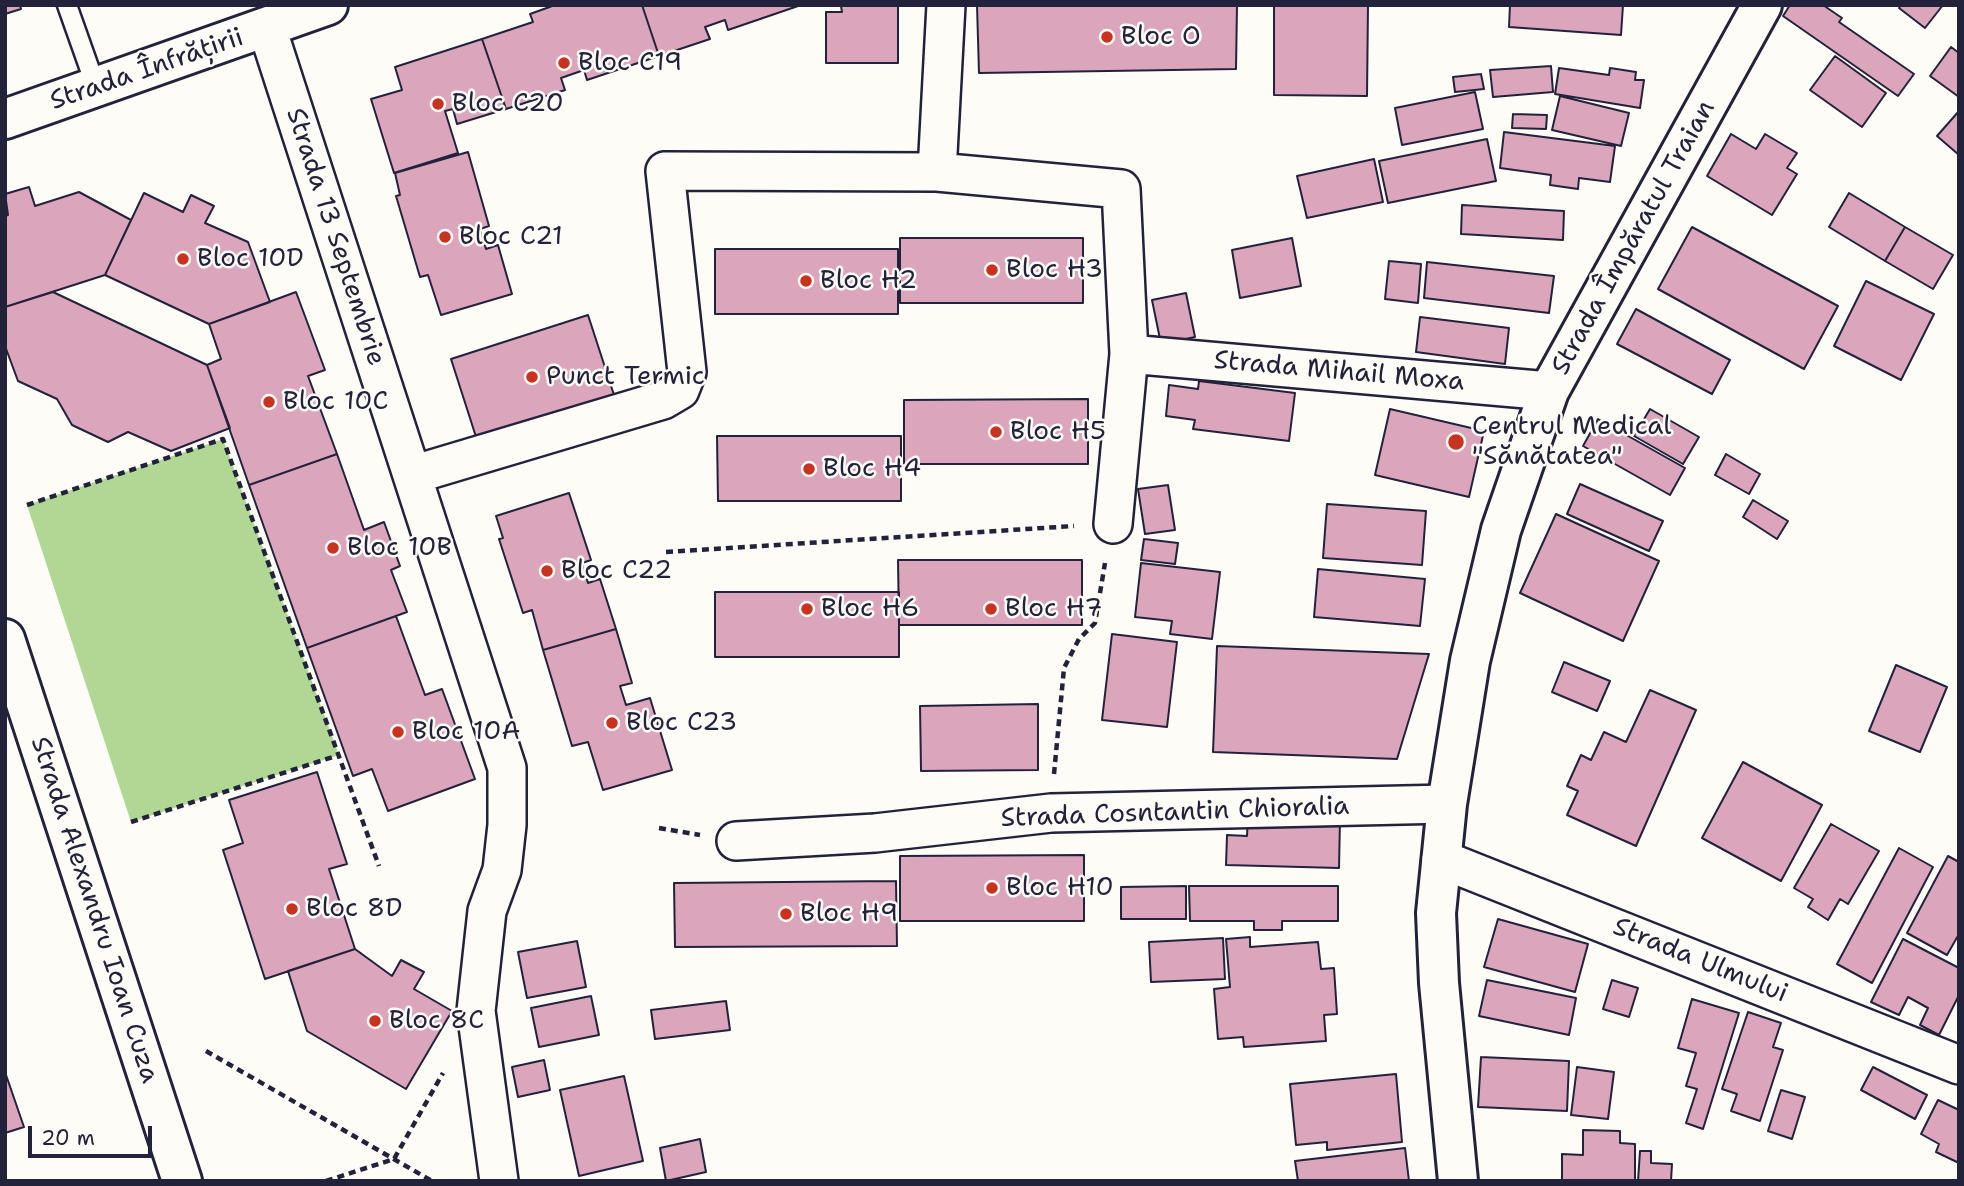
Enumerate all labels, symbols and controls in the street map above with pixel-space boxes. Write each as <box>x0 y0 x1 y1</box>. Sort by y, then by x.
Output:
place label: Bloc O <box>1121 21 1201 53</box>
street label: Strada Înfrățirii <box>46 22 248 118</box>
marker: Bloc O <box>1099 29 1115 45</box>
place label: Bloc C19 <box>578 47 682 79</box>
marker: Bloc C19 <box>556 55 572 71</box>
place label: Bloc C20 <box>452 88 564 120</box>
marker: Bloc C20 <box>430 96 446 112</box>
street label: Strada Împăratul Traian <box>1546 96 1722 380</box>
street label: Strada 13 Septembrie <box>279 104 391 370</box>
place label: Bloc C21 <box>459 221 563 253</box>
marker: Bloc C21 <box>437 229 453 245</box>
place label: Bloc 10D <box>197 243 304 275</box>
marker: Bloc 10D <box>175 251 191 267</box>
place label: Bloc H3 <box>1006 254 1103 286</box>
marker: Bloc H3 <box>984 262 1000 278</box>
place label: Bloc H2 <box>820 265 917 297</box>
marker: Bloc H2 <box>798 273 814 289</box>
street label: Strada Mihail Moxa <box>1213 346 1465 398</box>
place label: Punct Termic <box>546 361 705 393</box>
marker: Punct Termic <box>524 369 540 385</box>
place label: Bloc 10C <box>283 386 388 418</box>
marker: Bloc 10C <box>261 394 277 410</box>
place label: Centrul Medical "Sănătatea" <box>1472 411 1671 472</box>
place label: Bloc H5 <box>1010 416 1106 448</box>
marker: Bloc H5 <box>988 424 1004 440</box>
marker: Centrul Medical "Sănătatea" <box>1446 432 1466 452</box>
place label: Bloc H4 <box>823 453 921 485</box>
marker: Bloc H4 <box>801 461 817 477</box>
place label: Bloc 10B <box>347 532 452 564</box>
marker: Bloc 10B <box>325 540 341 556</box>
place label: Bloc C22 <box>561 555 672 587</box>
marker: Bloc C22 <box>539 563 555 579</box>
place label: Bloc H6 <box>821 593 919 625</box>
place label: Bloc H7 <box>1005 593 1102 625</box>
marker: Bloc H6 <box>799 601 815 617</box>
marker: Bloc H7 <box>983 601 999 617</box>
place label: Bloc C23 <box>626 707 737 739</box>
marker: Bloc C23 <box>604 715 620 731</box>
place label: Bloc 10A <box>412 716 520 748</box>
marker: Bloc 10A <box>390 724 406 740</box>
street label: Strada Alexandru Ioan Cuza <box>23 733 165 1087</box>
street label: Strada Cosntantin Chioralia <box>1000 791 1350 835</box>
place label: Bloc H10 <box>1006 872 1114 904</box>
marker: Bloc H10 <box>984 880 1000 896</box>
place label: Bloc 8D <box>306 893 402 925</box>
place label: Bloc H9 <box>800 898 898 930</box>
marker: Bloc 8D <box>284 901 300 917</box>
marker: Bloc H9 <box>778 906 794 922</box>
street label: Strada Ulmului <box>1608 912 1792 1010</box>
place label: Bloc 8C <box>389 1005 484 1037</box>
marker: Bloc 8C <box>367 1013 383 1029</box>
scale bar <box>32 1112 156 1156</box>
text: 20 m <box>41 1124 95 1152</box>

